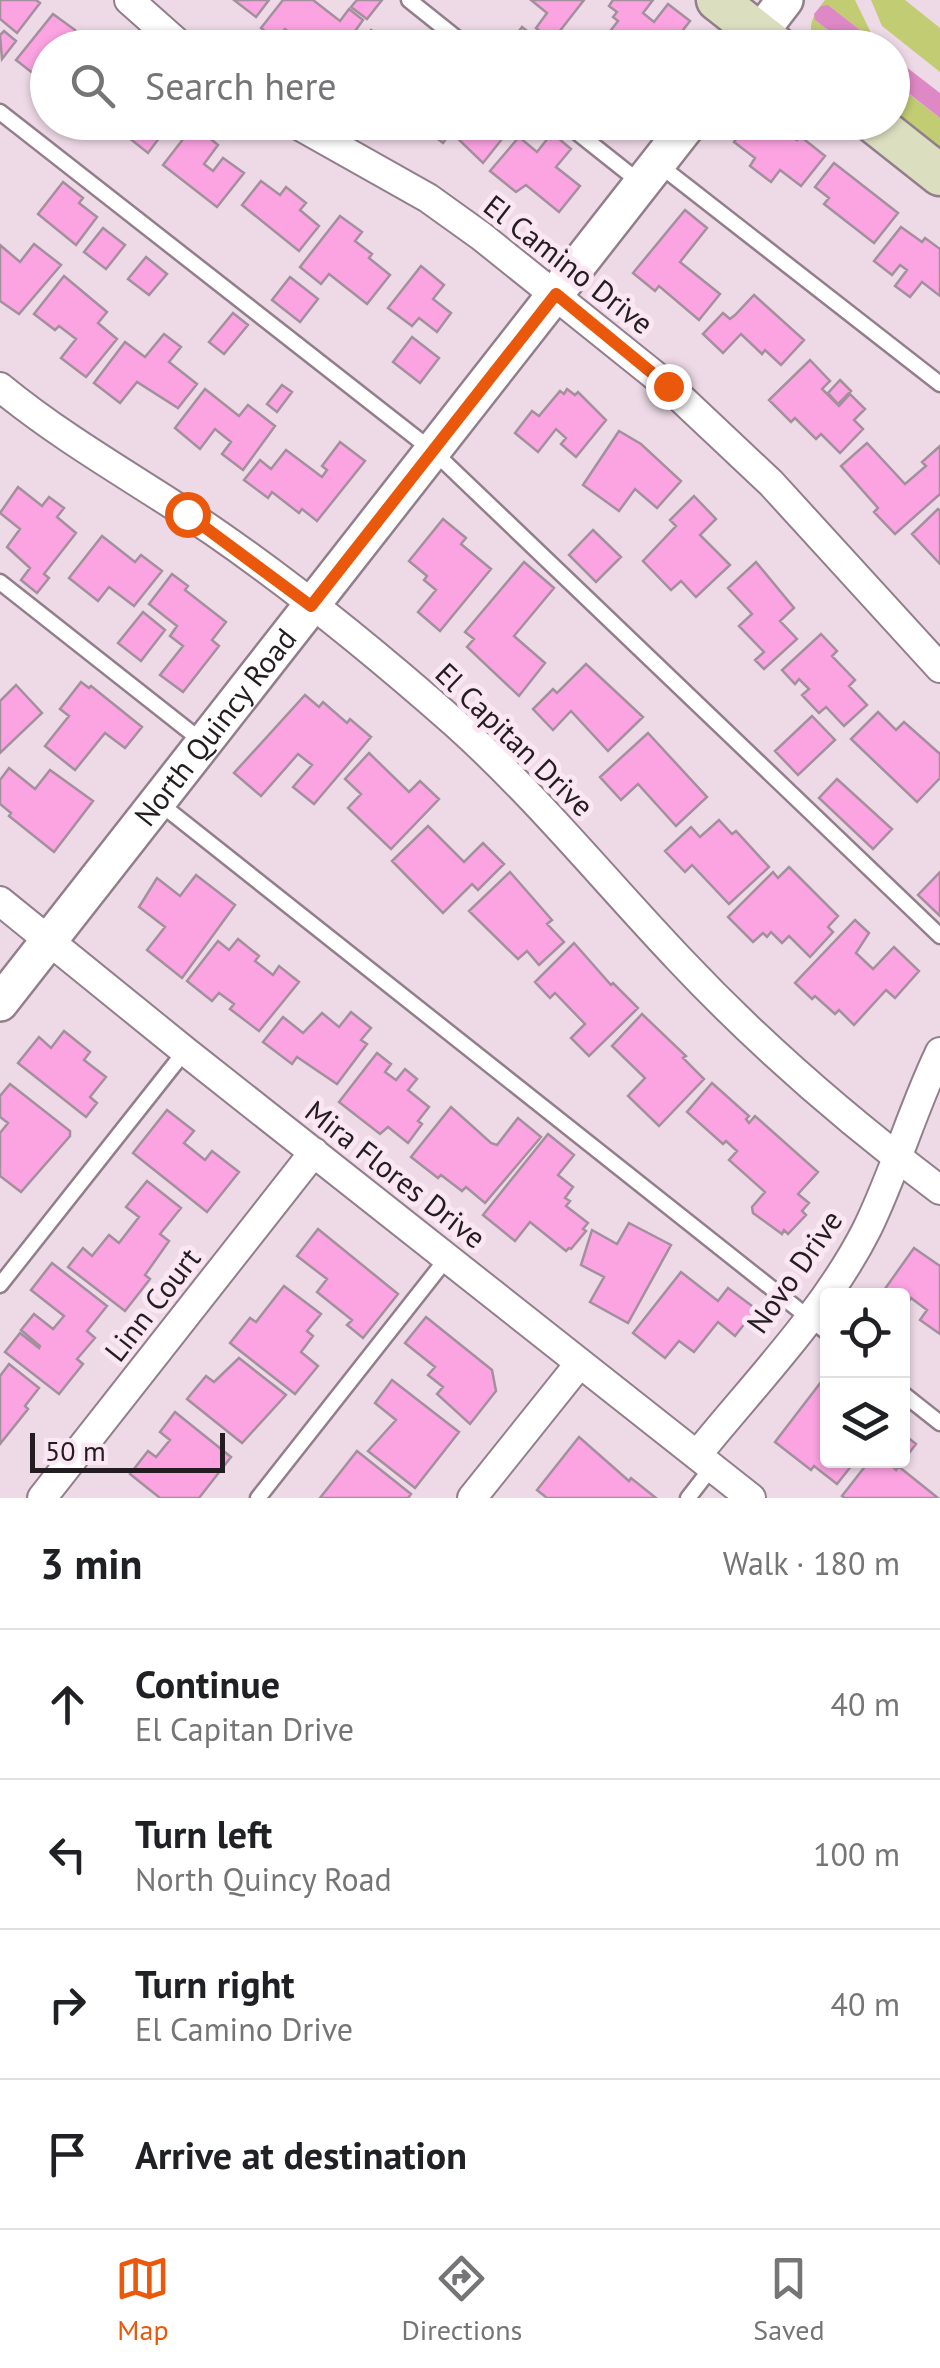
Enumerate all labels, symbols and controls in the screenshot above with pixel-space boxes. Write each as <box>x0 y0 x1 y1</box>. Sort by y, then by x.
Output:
search box <box>30 30 910 140</box>
icon: search <box>65 58 120 113</box>
text: Search here <box>145 61 337 110</box>
street label: El Camino Drive <box>476 186 661 342</box>
route end <box>646 364 692 410</box>
route start <box>165 492 211 538</box>
street label: North Quincy Road <box>125 620 304 833</box>
street label: El Capitan Drive <box>428 654 602 824</box>
street label: Mira Flores Drive <box>298 1091 494 1256</box>
street label: Novo Drive <box>737 1202 850 1340</box>
street label: Linn Court <box>95 1239 208 1369</box>
map controls <box>820 1288 910 1468</box>
button: locate <box>820 1288 910 1378</box>
button: layers <box>820 1378 910 1468</box>
scale bar <box>30 1428 225 1472</box>
text: 50 m <box>45 1432 106 1469</box>
text: 3 min <box>40 1536 142 1591</box>
text: Walk · 180 m <box>723 1542 900 1584</box>
text: Continue <box>135 1659 280 1708</box>
icon: ahead <box>40 1677 95 1732</box>
text: 40 m <box>831 1683 900 1725</box>
text: El Capitan Drive <box>135 1708 354 1750</box>
text: Turn left <box>135 1809 272 1858</box>
icon: left <box>40 1827 95 1882</box>
text: 100 m <box>813 1833 900 1875</box>
text: North Quincy Road <box>135 1858 392 1900</box>
text: Turn right <box>135 1959 295 2008</box>
icon: right <box>40 1977 95 2032</box>
text: 40 m <box>831 1983 900 2025</box>
text: El Camino Drive <box>135 2008 353 2050</box>
icon: arrive <box>40 2127 95 2182</box>
text: Arrive at destination <box>135 2130 467 2179</box>
tab: Map <box>115 2251 170 2348</box>
tab: Directions <box>401 2251 522 2348</box>
tab: Saved <box>753 2251 825 2348</box>

